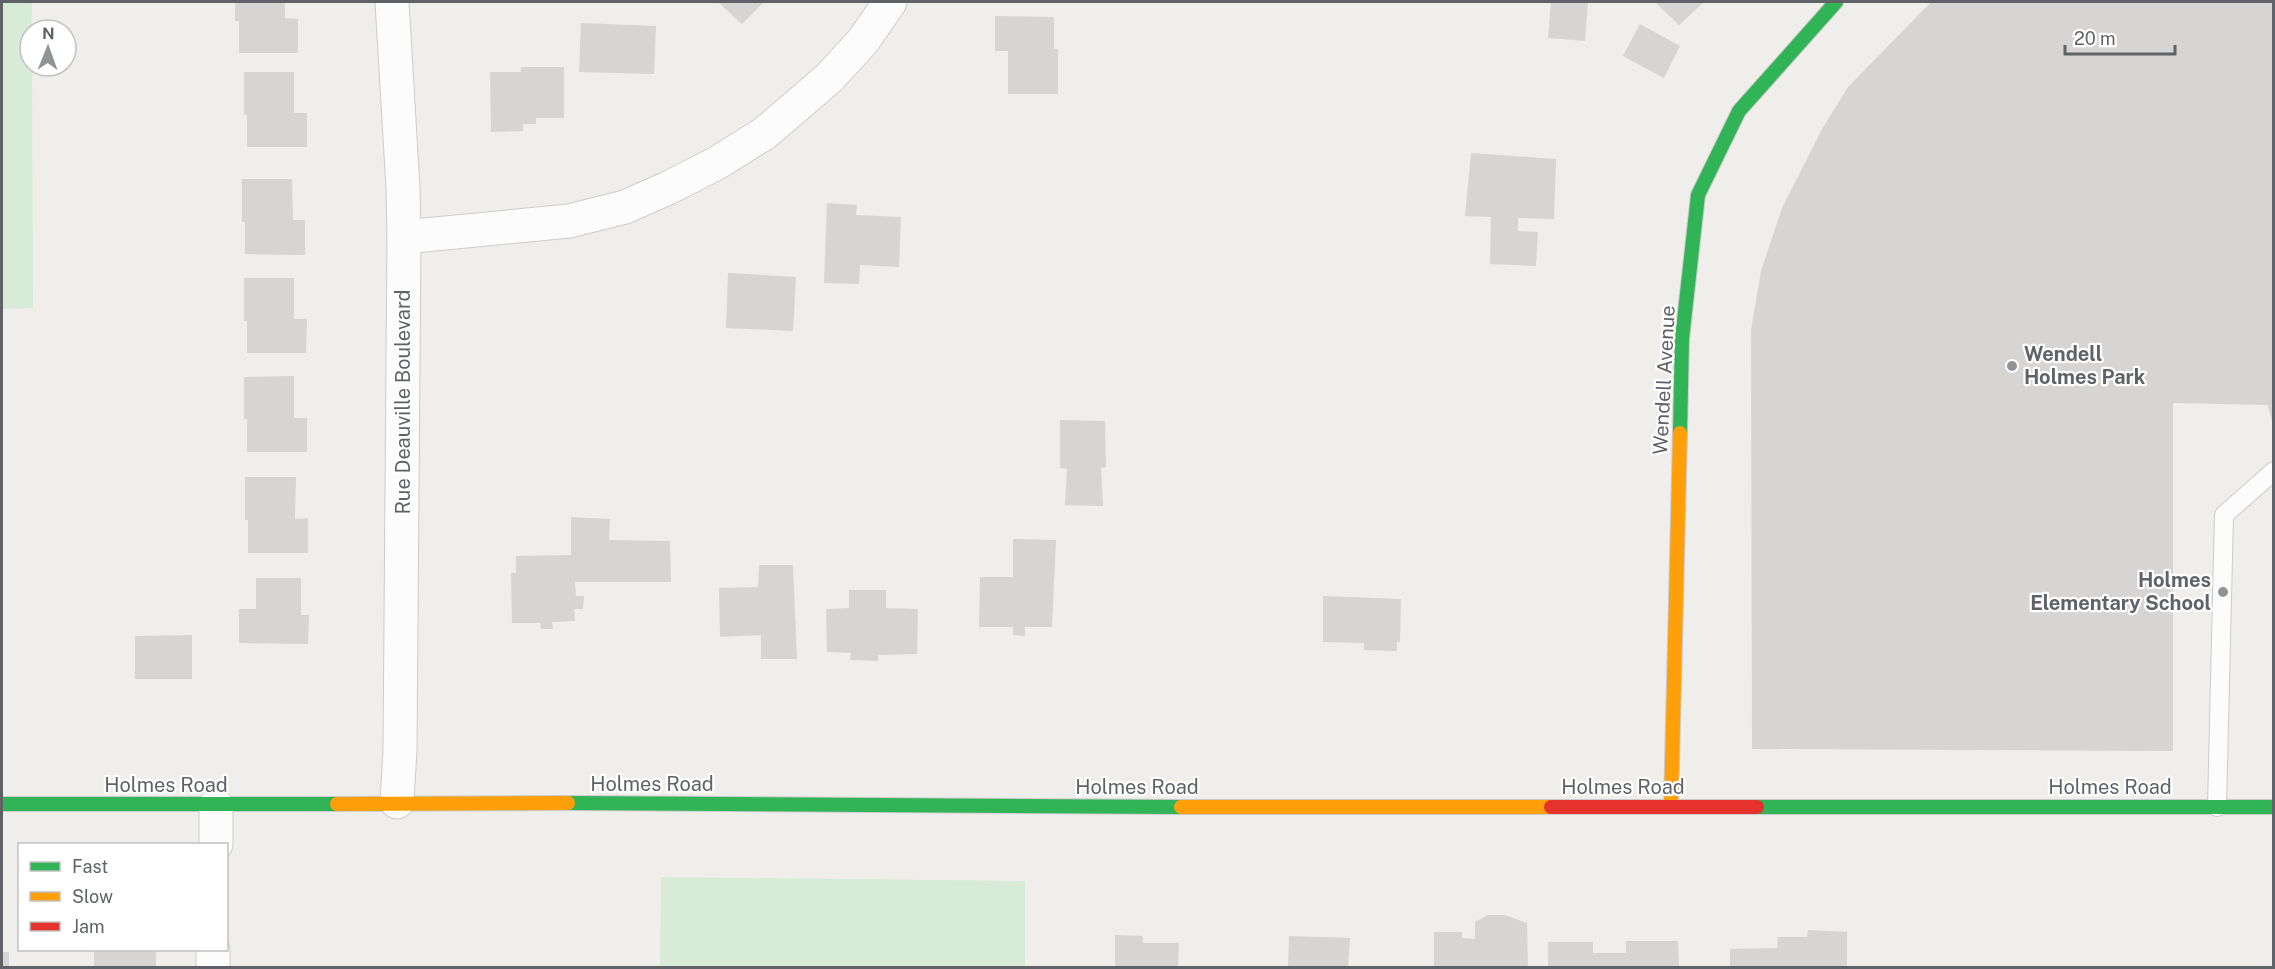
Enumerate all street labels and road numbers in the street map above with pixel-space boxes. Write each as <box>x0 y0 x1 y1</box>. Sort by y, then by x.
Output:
street label: Rue Deauville Boulevard <box>391 290 415 515</box>
street label: Wendell Avenue <box>1648 305 1680 455</box>
street label: Holmes Road <box>590 772 714 796</box>
street label: Holmes Road <box>104 773 228 797</box>
street label: Holmes Road <box>1075 775 1199 799</box>
street label: Holmes Road <box>1561 775 1685 799</box>
street label: Holmes Road <box>2048 775 2172 799</box>

